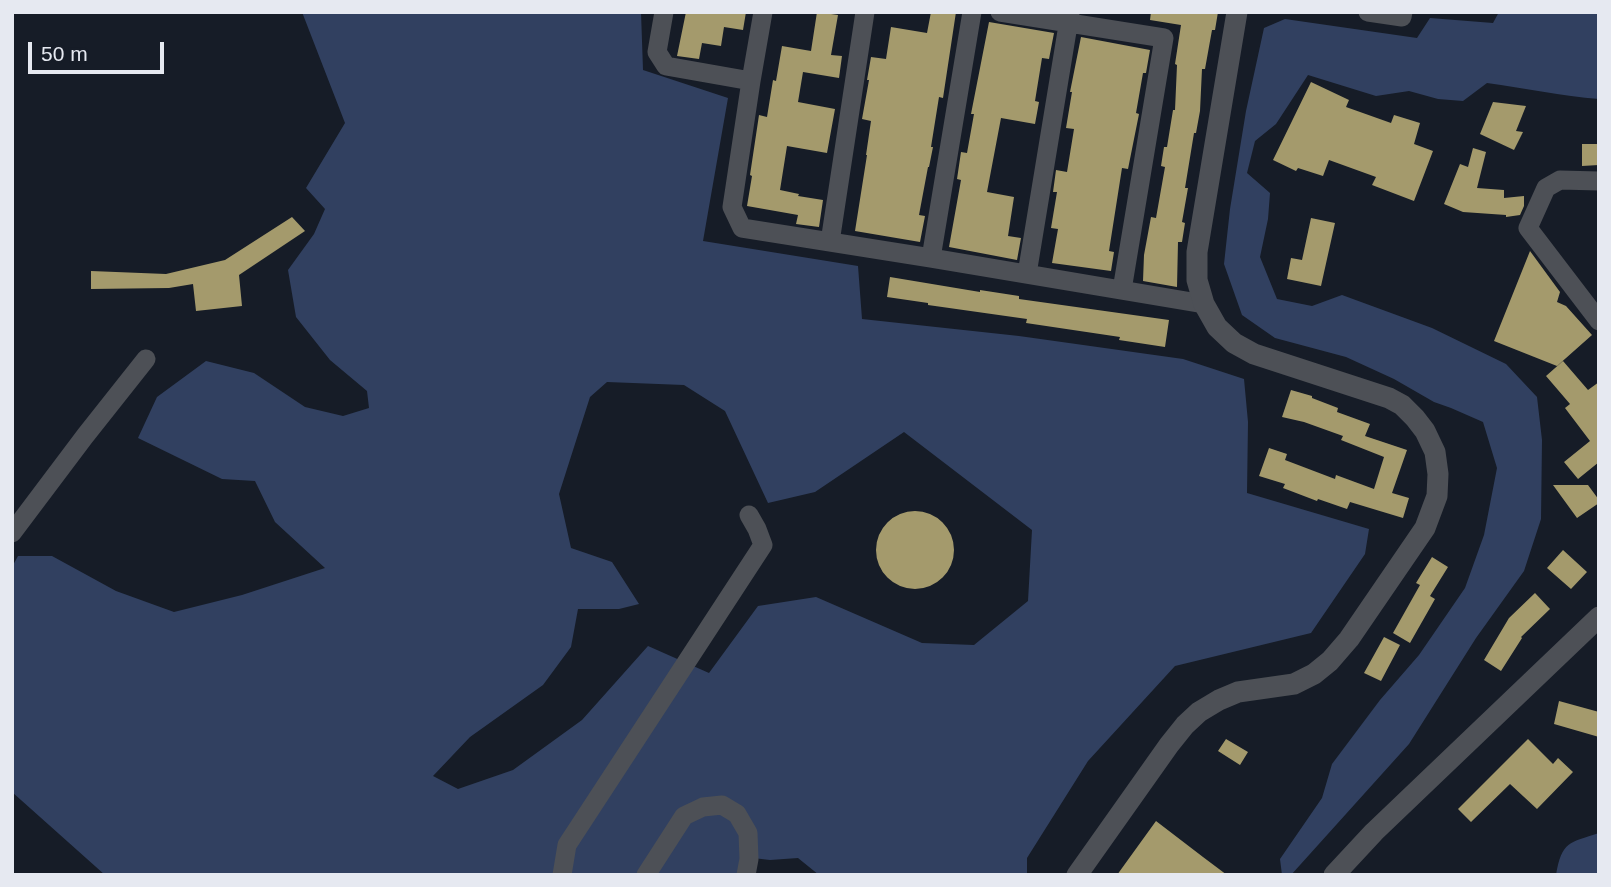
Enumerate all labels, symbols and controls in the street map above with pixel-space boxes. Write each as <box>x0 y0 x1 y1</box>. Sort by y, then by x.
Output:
scale bar <box>32 28 168 72</box>
text: 50 m <box>41 42 88 65</box>

